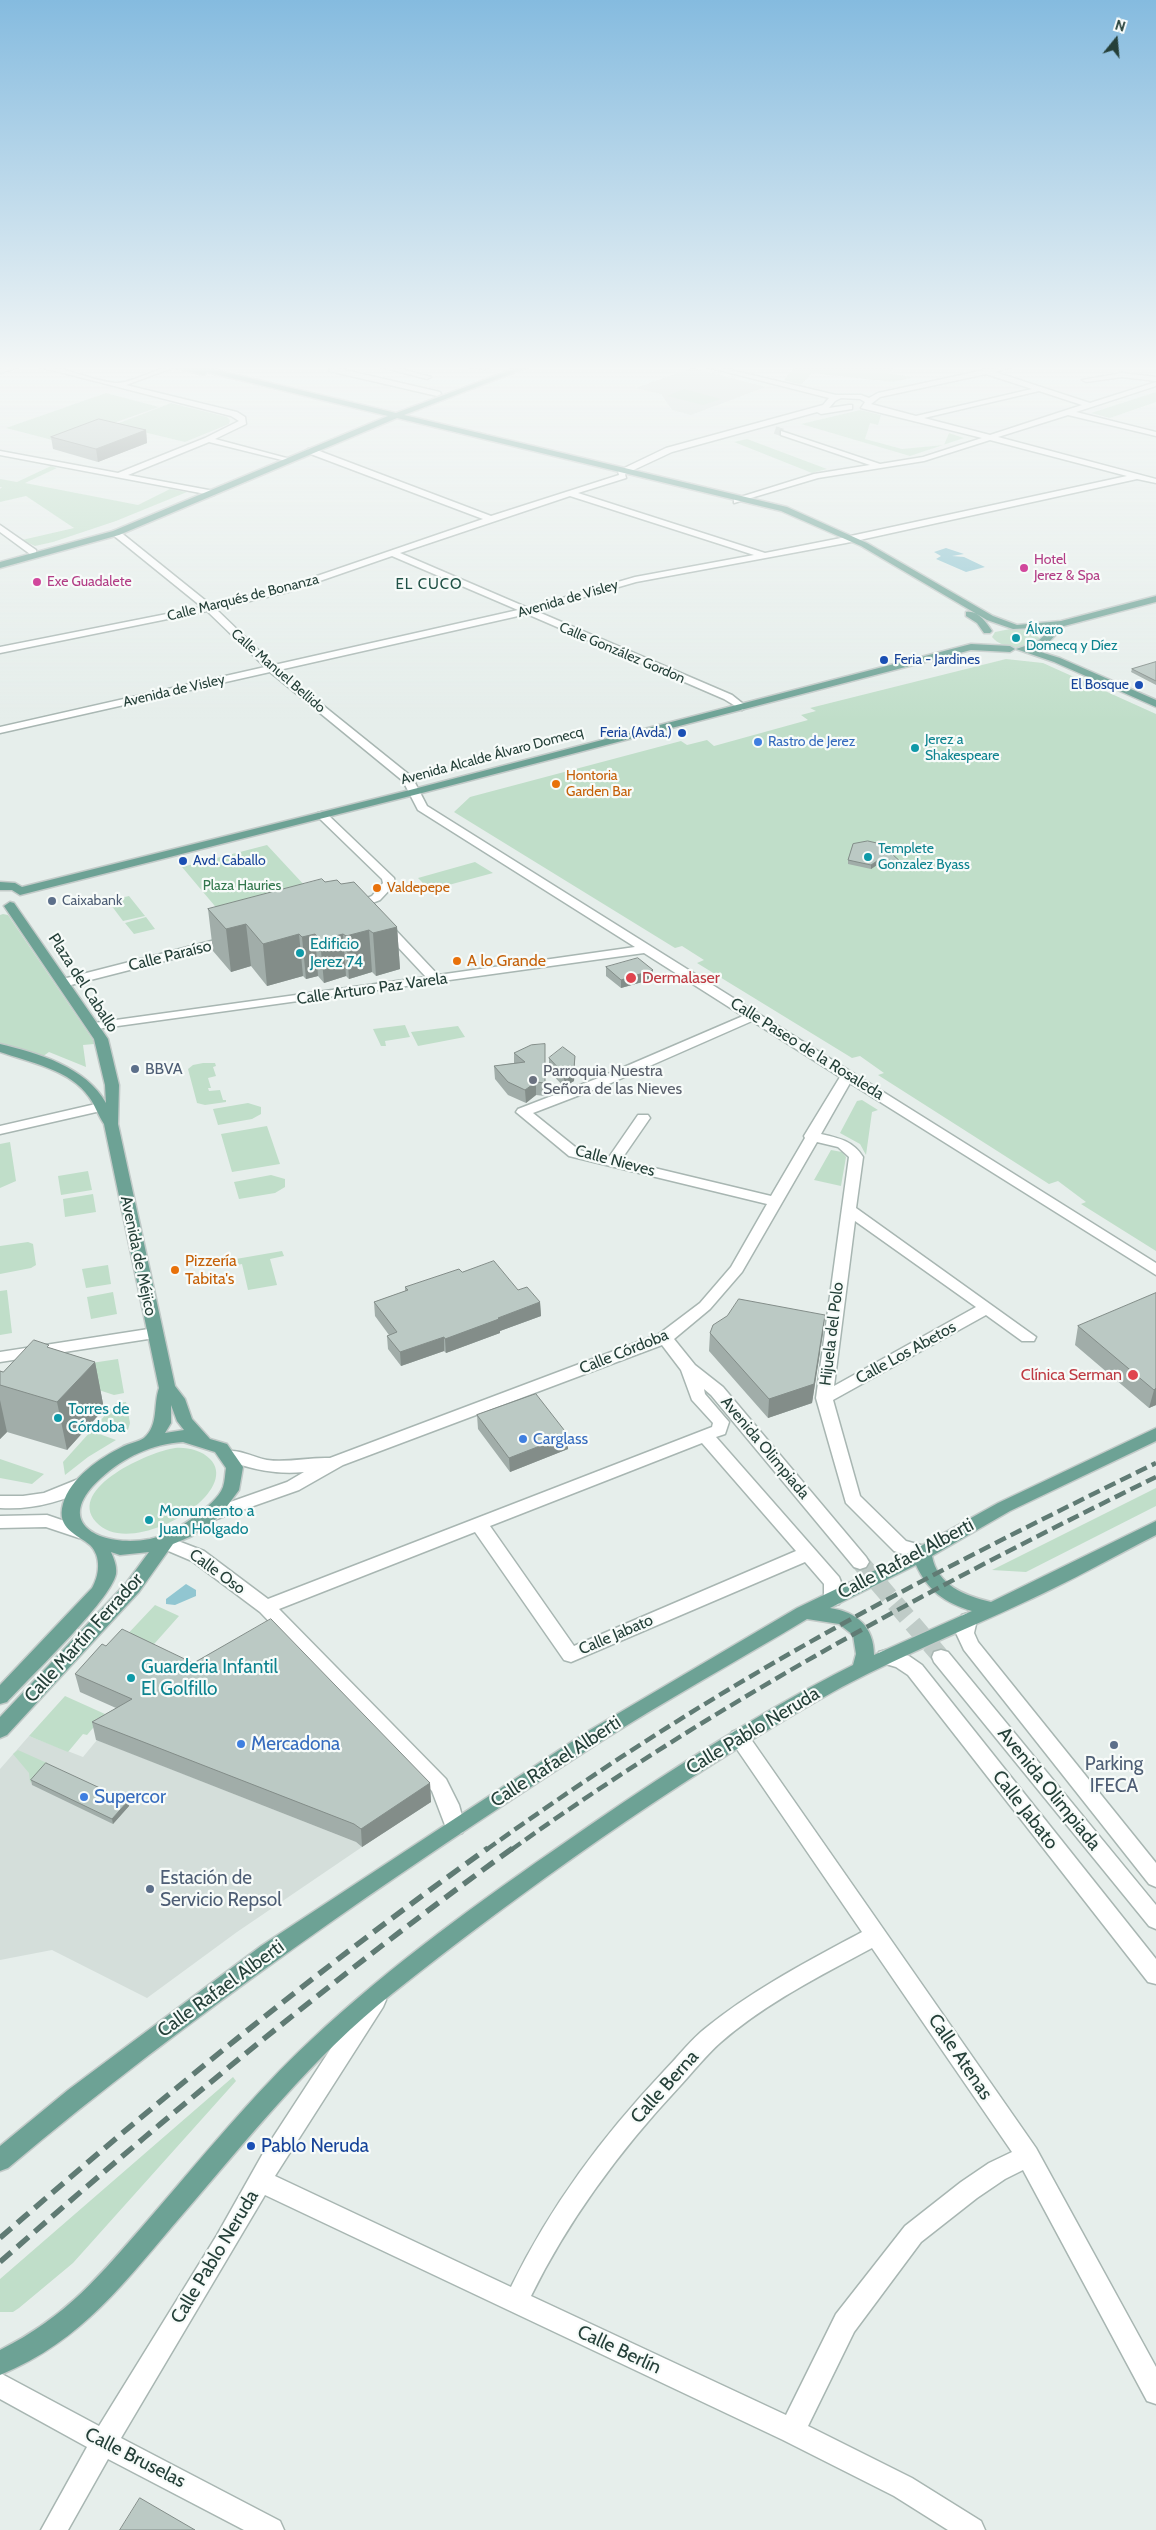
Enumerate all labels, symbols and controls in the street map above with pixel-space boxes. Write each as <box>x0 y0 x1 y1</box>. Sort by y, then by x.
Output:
north arrow <box>1091 15 1141 65</box>
text: N <box>1113 16 1128 36</box>
place label: Hotel Jerez & Spa <box>1034 552 1100 584</box>
marker: Hotel Jerez & Spa <box>1018 562 1030 574</box>
street label: Calle Marqués de Bonanza <box>166 571 320 625</box>
place label: Exe Guadalete <box>47 574 132 590</box>
marker: Exe Guadalete <box>31 576 43 588</box>
district label: EL CUCO <box>395 576 463 594</box>
street label: Avenida de Visley <box>516 577 620 621</box>
street label: Calle González Gordon <box>557 619 687 687</box>
place label: Álvaro Domecq y Díez <box>1026 622 1117 654</box>
street label: Calle Manuel Bellido <box>227 625 329 717</box>
marker: Álvaro Domecq y Díez <box>1010 632 1022 644</box>
place label: Feria - Jardines <box>894 652 980 668</box>
marker: Feria - Jardines <box>878 654 890 666</box>
street label: Avenida de Visley <box>121 671 227 711</box>
place label: El Bosque <box>1071 677 1129 693</box>
marker: El Bosque <box>1133 679 1145 691</box>
street label: Avenida Alcalde Álvaro Domecq <box>399 724 585 788</box>
place label: Feria (Avda.) <box>600 725 672 741</box>
marker: Feria (Avda.) <box>676 727 688 739</box>
place label: Jerez a Shakespeare <box>925 732 999 764</box>
place label: Rastro de Jerez <box>768 734 855 750</box>
marker: Rastro de Jerez <box>752 736 764 748</box>
marker: Jerez a Shakespeare <box>909 742 921 754</box>
place label: Hontoria Garden Bar <box>566 768 632 800</box>
marker: Hontoria Garden Bar <box>550 778 562 790</box>
place label: Templete Gonzalez Byass <box>878 841 970 874</box>
marker: Templete Gonzalez Byass <box>862 851 874 863</box>
place label: Avd. Caballo <box>193 853 266 869</box>
marker: Avd. Caballo <box>177 855 189 867</box>
park label: Plaza Hauries <box>203 878 281 894</box>
place label: Valdepepe <box>387 880 450 896</box>
marker: Valdepepe <box>371 882 383 894</box>
place label: Caixabank <box>62 893 122 909</box>
marker: Caixabank <box>46 895 58 907</box>
street label: Plaza del Caballo <box>44 930 122 1036</box>
place label: Edificio Jerez 74 <box>310 934 363 972</box>
street label: Calle Paraíso <box>127 936 213 976</box>
marker: Edificio Jerez 74 <box>294 947 306 959</box>
place label: A lo Grande <box>467 951 546 971</box>
marker: A lo Grande <box>451 955 463 967</box>
place label: Dermalaser <box>642 968 720 988</box>
street label: Calle Arturo Paz Varela <box>296 969 448 1009</box>
marker: Dermalaser <box>624 971 638 985</box>
street label: Calle Paseo de la Rosaleda <box>727 994 887 1104</box>
place label: BBVA <box>145 1059 183 1079</box>
place label: Parroquia Nuestra Señora de las Nieves <box>543 1061 682 1099</box>
marker: BBVA <box>129 1063 141 1075</box>
marker: Parroquia Nuestra Señora de las Nieves <box>527 1074 539 1086</box>
street label: Calle Nieves <box>573 1141 657 1181</box>
street label: Avenida de Méjico <box>116 1194 160 1318</box>
place label: Pizzería Tabita's <box>185 1251 237 1289</box>
marker: Pizzería Tabita's <box>169 1264 181 1276</box>
street label: Hijuela del Polo <box>816 1281 848 1387</box>
street label: Calle Los Abetos <box>853 1318 959 1388</box>
street label: Calle Córdoba <box>577 1325 671 1379</box>
place label: Clínica Serman <box>1021 1365 1122 1385</box>
marker: Clínica Serman <box>1126 1368 1140 1382</box>
street label: Avenida Olimpiada <box>717 1393 813 1503</box>
place label: Torres de Córdoba <box>68 1399 129 1437</box>
marker: Torres de Córdoba <box>52 1412 64 1424</box>
place label: Carglass <box>533 1429 588 1449</box>
marker: Carglass <box>517 1433 529 1445</box>
place label: Monumento a Juan Holgado <box>159 1501 254 1539</box>
marker: Monumento a Juan Holgado <box>143 1514 155 1526</box>
street label: Calle Rafael Alberti <box>834 1514 978 1604</box>
street label: Calle Oso <box>185 1545 249 1599</box>
street label: Calle Martín Ferrador <box>20 1569 148 1707</box>
street label: Calle Jabato <box>576 1611 656 1659</box>
place label: Guarderia Infantil El Golfillo <box>141 1656 278 1700</box>
marker: Guarderia Infantil El Golfillo <box>125 1672 137 1684</box>
street label: Calle Pablo Neruda <box>682 1682 824 1780</box>
street label: Calle Rafael Alberti <box>487 1711 625 1813</box>
street label: Avenida Olimpiada <box>992 1723 1106 1855</box>
place label: Mercadona <box>251 1733 340 1755</box>
marker: Mercadona <box>235 1738 247 1750</box>
marker: Parking IFECA <box>1108 1739 1120 1751</box>
place label: Parking IFECA <box>1085 1753 1143 1797</box>
street label: Calle Jabato <box>987 1766 1063 1854</box>
place label: Supercor <box>94 1786 166 1808</box>
marker: Supercor <box>78 1791 90 1803</box>
place label: Estación de Servicio Repsol <box>160 1867 282 1911</box>
marker: Estación de Servicio Repsol <box>144 1883 156 1895</box>
street label: Calle Rafael Alberti <box>153 1936 289 2042</box>
street label: Calle Atenas <box>923 2010 997 2104</box>
street label: Calle Berna <box>626 2046 704 2128</box>
place label: Pablo Neruda <box>261 2135 369 2157</box>
marker: Pablo Neruda <box>245 2140 257 2152</box>
street label: Calle Pablo Neruda <box>166 2186 264 2328</box>
street label: Calle Berlín <box>573 2321 665 2379</box>
street label: Calle Bruselas <box>81 2423 189 2493</box>

